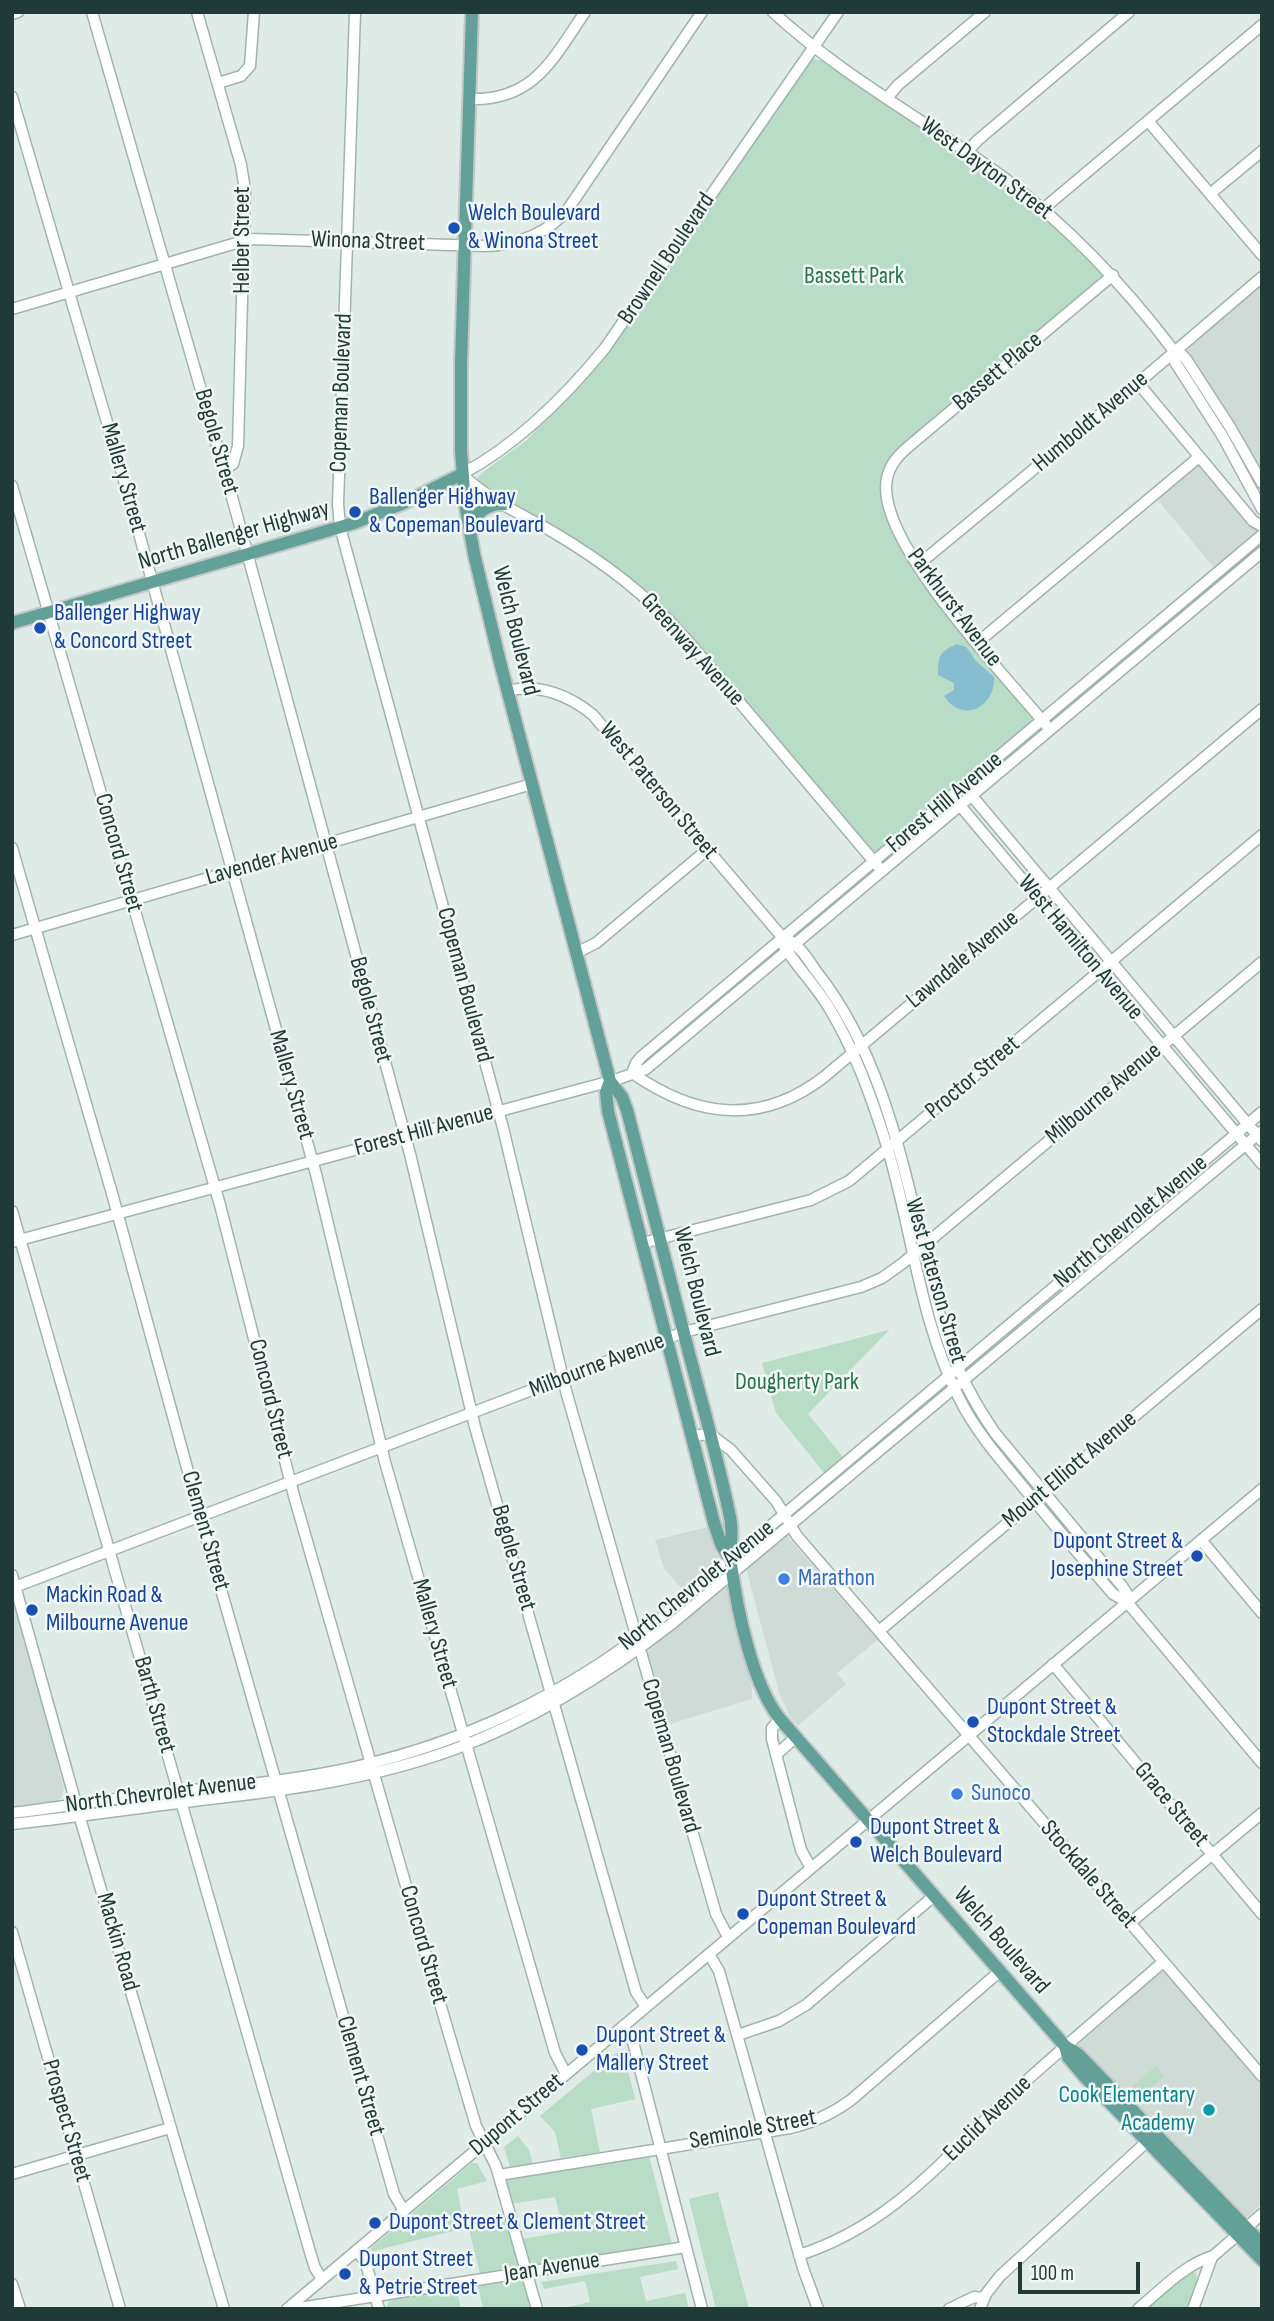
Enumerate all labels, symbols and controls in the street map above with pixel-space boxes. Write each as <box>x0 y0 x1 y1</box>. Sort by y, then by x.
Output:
street label: West Dayton Street <box>914 111 1058 227</box>
street label: Helber Street <box>229 186 257 294</box>
street label: Brownell Boulevard <box>612 188 722 330</box>
place label: Welch Boulevard & Winona Street <box>468 200 600 256</box>
marker: Welch Boulevard & Winona Street <box>446 220 462 236</box>
street label: Winona Street <box>310 226 426 258</box>
park label: Bassett Park <box>804 263 904 291</box>
street label: Copeman Boulevard <box>325 313 359 473</box>
street label: Bassett Place <box>947 326 1049 418</box>
street label: Humboldt Avenue <box>1027 365 1155 479</box>
street label: Begole Street <box>187 386 245 498</box>
street label: Mallery Street <box>94 420 152 536</box>
place label: Ballenger Highway & Copeman Boulevard <box>369 484 544 540</box>
street label: North Ballenger Highway <box>135 495 333 577</box>
marker: Ballenger Highway & Copeman Boulevard <box>347 504 363 520</box>
street label: Parkhurst Avenue <box>900 543 1008 673</box>
street label: Welch Boulevard <box>485 563 545 699</box>
street label: Greenway Avenue <box>634 588 750 712</box>
place label: Ballenger Highway & Concord Street <box>54 600 201 656</box>
marker: Ballenger Highway & Concord Street <box>32 620 48 636</box>
street label: West Paterson Street <box>592 717 724 865</box>
street label: Forest Hill Avenue <box>881 746 1009 860</box>
street label: Concord Street <box>87 790 149 916</box>
street label: Lavender Avenue <box>203 827 341 893</box>
street label: West Hamilton Avenue <box>1011 870 1149 1026</box>
street label: Copeman Boulevard <box>430 904 498 1066</box>
street label: Lawndale Avenue <box>901 905 1025 1015</box>
street label: Begole Street <box>342 954 398 1066</box>
street label: Mallery Street <box>262 1027 320 1143</box>
street label: Proctor Street <box>920 1030 1026 1126</box>
street label: Milbourne Avenue <box>1040 1037 1168 1151</box>
street label: Forest Hill Avenue <box>351 1099 497 1163</box>
street label: North Chevrolet Avenue <box>1048 1149 1214 1295</box>
street label: West Paterson Street <box>898 1195 972 1367</box>
street label: Welch Boulevard <box>666 1224 726 1360</box>
street label: Milbourne Avenue <box>525 1327 669 1405</box>
street label: Concord Street <box>241 1336 299 1462</box>
park label: Dougherty Park <box>735 1369 859 1397</box>
street label: Mount Elliott Avenue <box>997 1405 1143 1535</box>
street label: Clement Street <box>174 1468 236 1594</box>
street label: Begole Street <box>484 1502 542 1614</box>
street label: North Chevrolet Avenue <box>613 1514 781 1658</box>
place label: Dupont Street & Josephine Street <box>1051 1528 1183 1584</box>
marker: Dupont Street & Josephine Street <box>1189 1548 1205 1564</box>
place label: Marathon <box>798 1565 875 1593</box>
marker: Marathon <box>776 1571 792 1587</box>
street label: Mallery Street <box>405 1576 463 1692</box>
place label: Mackin Road & Milbourne Avenue <box>46 1582 188 1638</box>
marker: Mackin Road & Milbourne Avenue <box>24 1602 40 1618</box>
street label: Barth Street <box>126 1653 182 1757</box>
street label: Copeman Boulevard <box>634 1676 706 1836</box>
place label: Dupont Street & Stockdale Street <box>987 1694 1121 1750</box>
marker: Dupont Street & Stockdale Street <box>965 1714 981 1730</box>
street label: Grace Street <box>1127 1757 1215 1853</box>
street label: North Chevrolet Avenue <box>64 1768 258 1820</box>
place label: Sunoco <box>971 1780 1031 1808</box>
marker: Sunoco <box>949 1786 965 1802</box>
place label: Dupont Street & Welch Boulevard <box>870 1814 1002 1870</box>
street label: Stockdale Street <box>1033 1815 1143 1935</box>
marker: Dupont Street & Welch Boulevard <box>848 1834 864 1850</box>
street label: Concord Street <box>392 1882 454 2008</box>
street label: Welch Boulevard <box>947 1882 1055 2000</box>
place label: Dupont Street & Copeman Boulevard <box>757 1886 916 1942</box>
street label: Mackin Road <box>89 1890 145 1994</box>
marker: Dupont Street & Copeman Boulevard <box>735 1906 751 1922</box>
street label: Clement Street <box>329 2013 391 2139</box>
place label: Dupont Street & Mallery Street <box>596 2022 726 2078</box>
marker: Dupont Street & Mallery Street <box>574 2042 590 2058</box>
street label: Prospect Street <box>35 2056 97 2186</box>
street label: Dupont Street <box>464 2067 570 2163</box>
street label: Euclid Avenue <box>938 2070 1038 2168</box>
place label: Cook Elementary Academy <box>1058 2082 1195 2138</box>
marker: Cook Elementary Academy <box>1201 2102 1217 2118</box>
street label: Seminole Street <box>687 2104 819 2156</box>
place label: Dupont Street & Clement Street <box>389 2209 646 2237</box>
marker: Dupont Street & Clement Street <box>367 2215 383 2231</box>
place label: Dupont Street & Petrie Street <box>359 2246 477 2302</box>
street label: Jean Avenue <box>502 2246 602 2290</box>
scale bar <box>1022 2248 1144 2292</box>
text: 100 m <box>1031 2261 1074 2286</box>
marker: Dupont Street & Petrie Street <box>337 2266 353 2282</box>

